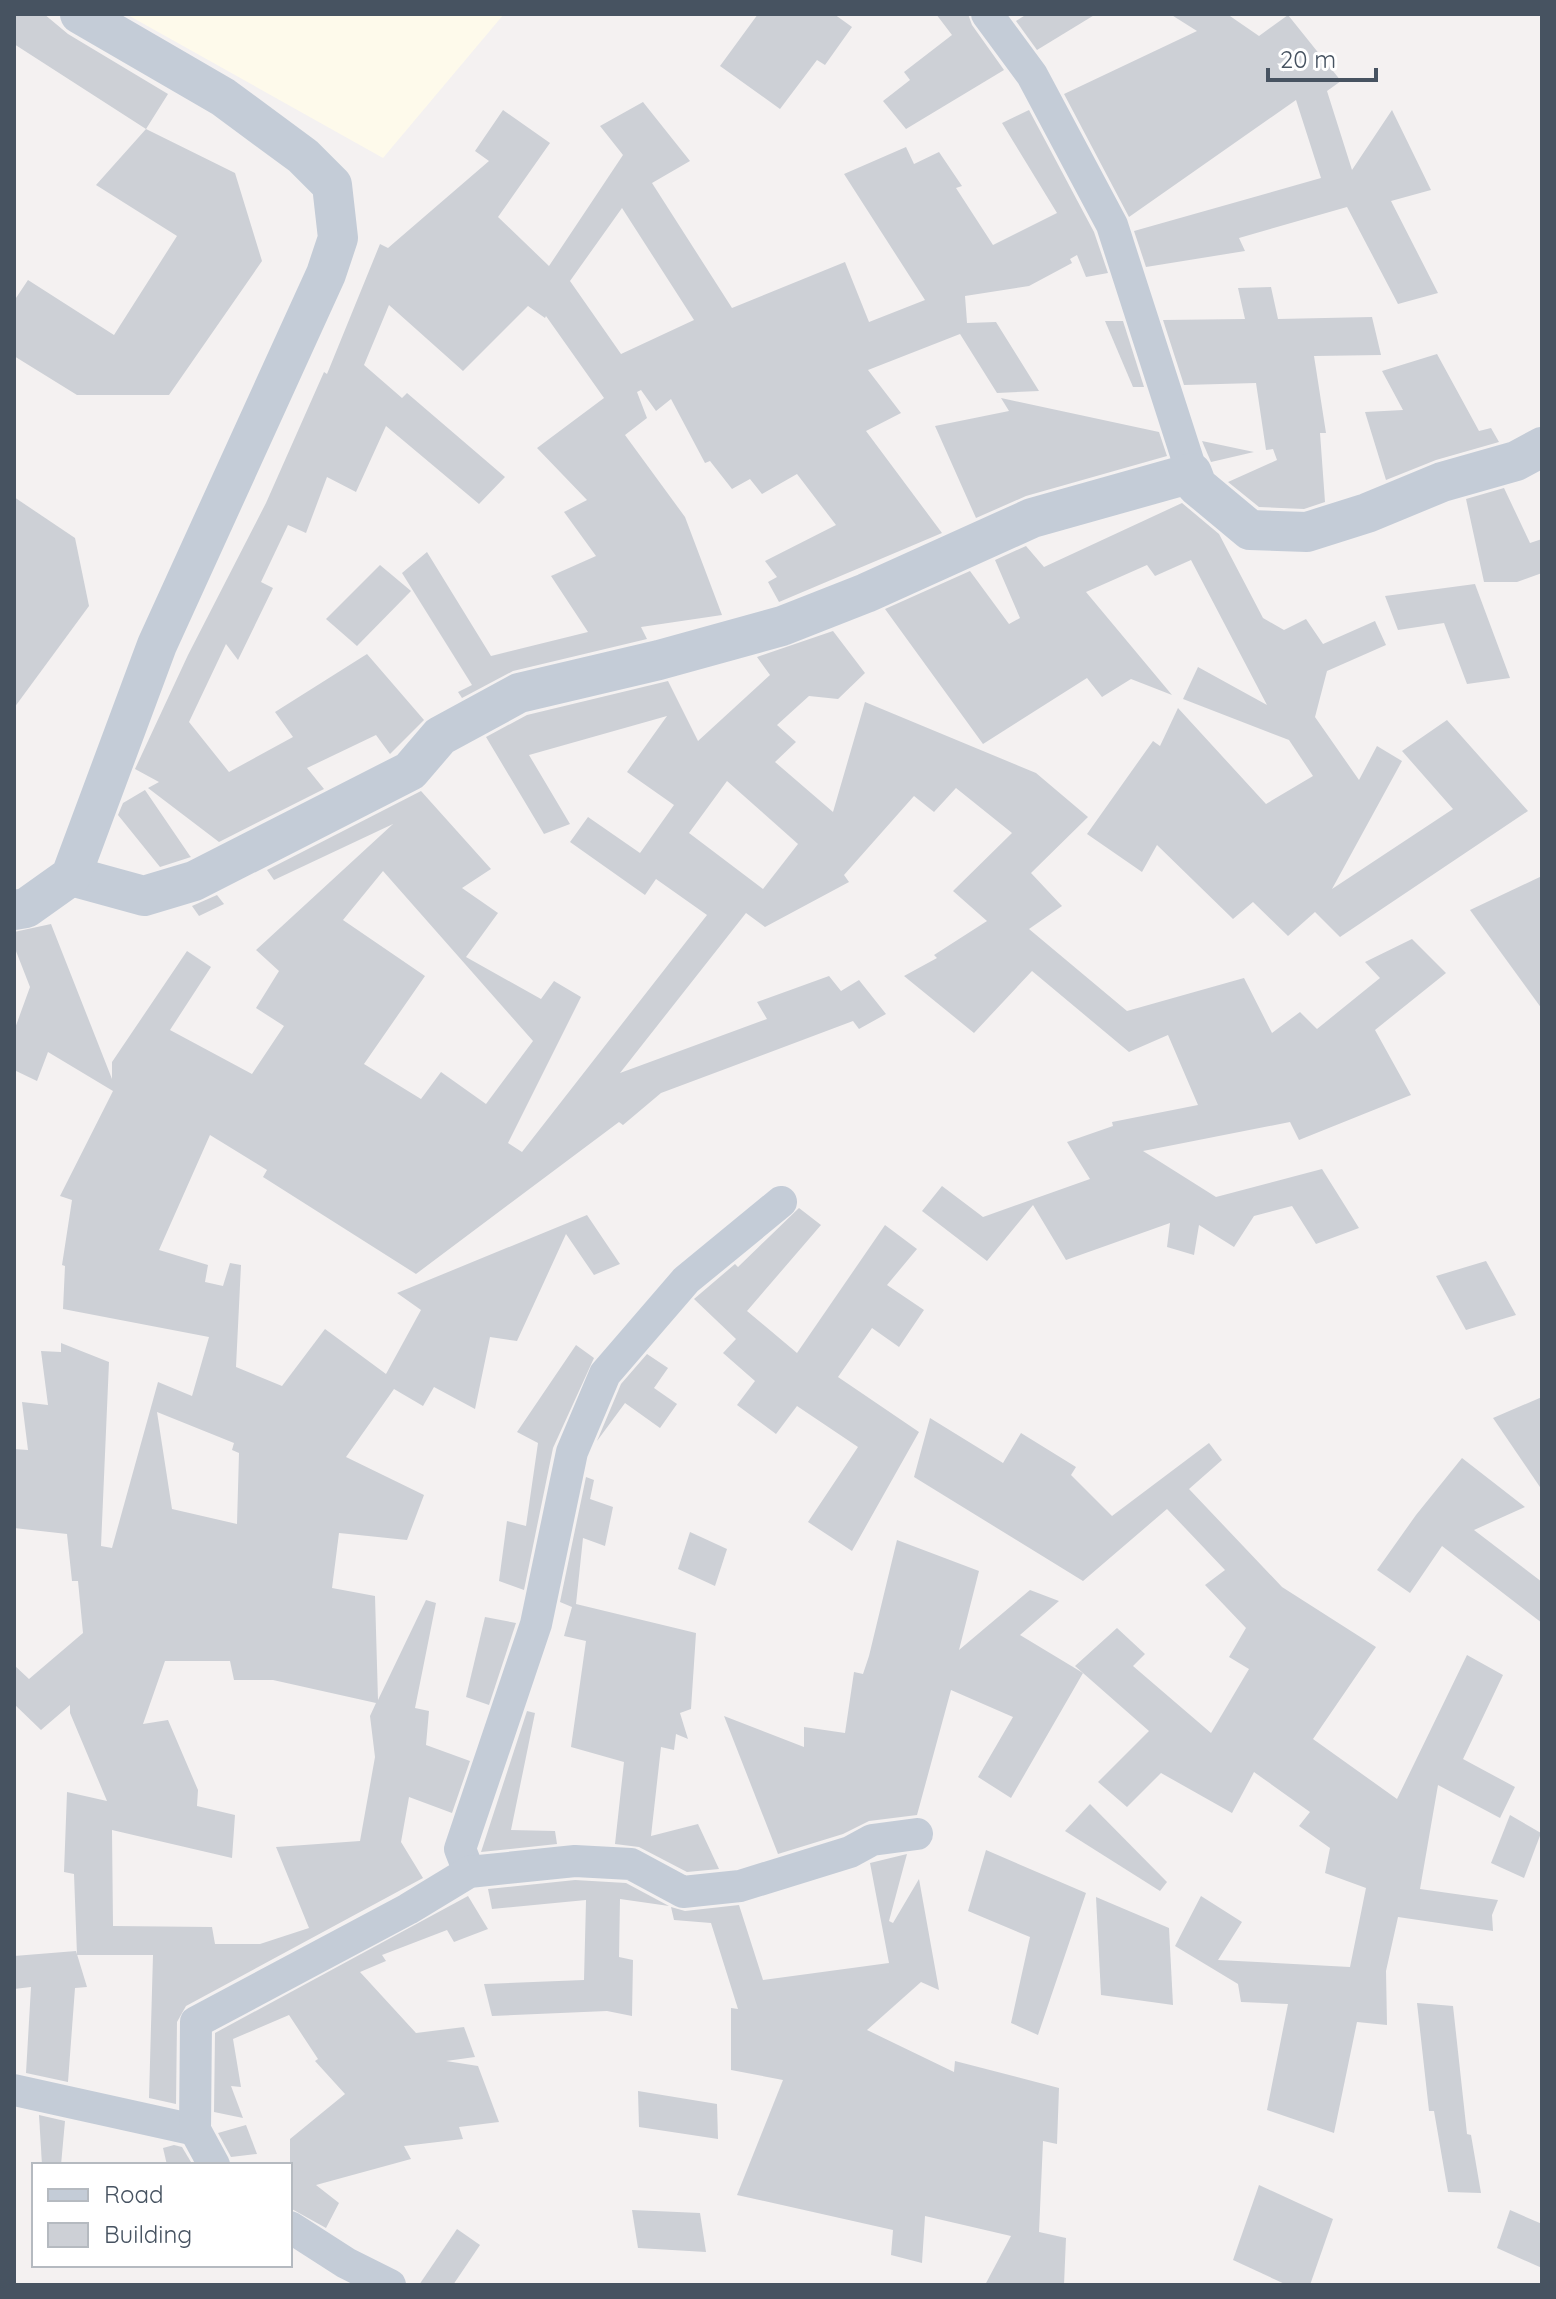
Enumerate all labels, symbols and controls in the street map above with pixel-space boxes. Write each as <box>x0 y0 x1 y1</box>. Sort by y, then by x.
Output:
scale bar <box>1268 32 1376 82</box>
text: 20 m <box>1280 44 1336 74</box>
legend <box>32 2163 292 2267</box>
text: Road <box>104 2179 164 2209</box>
text: Building <box>104 2219 192 2249</box>

